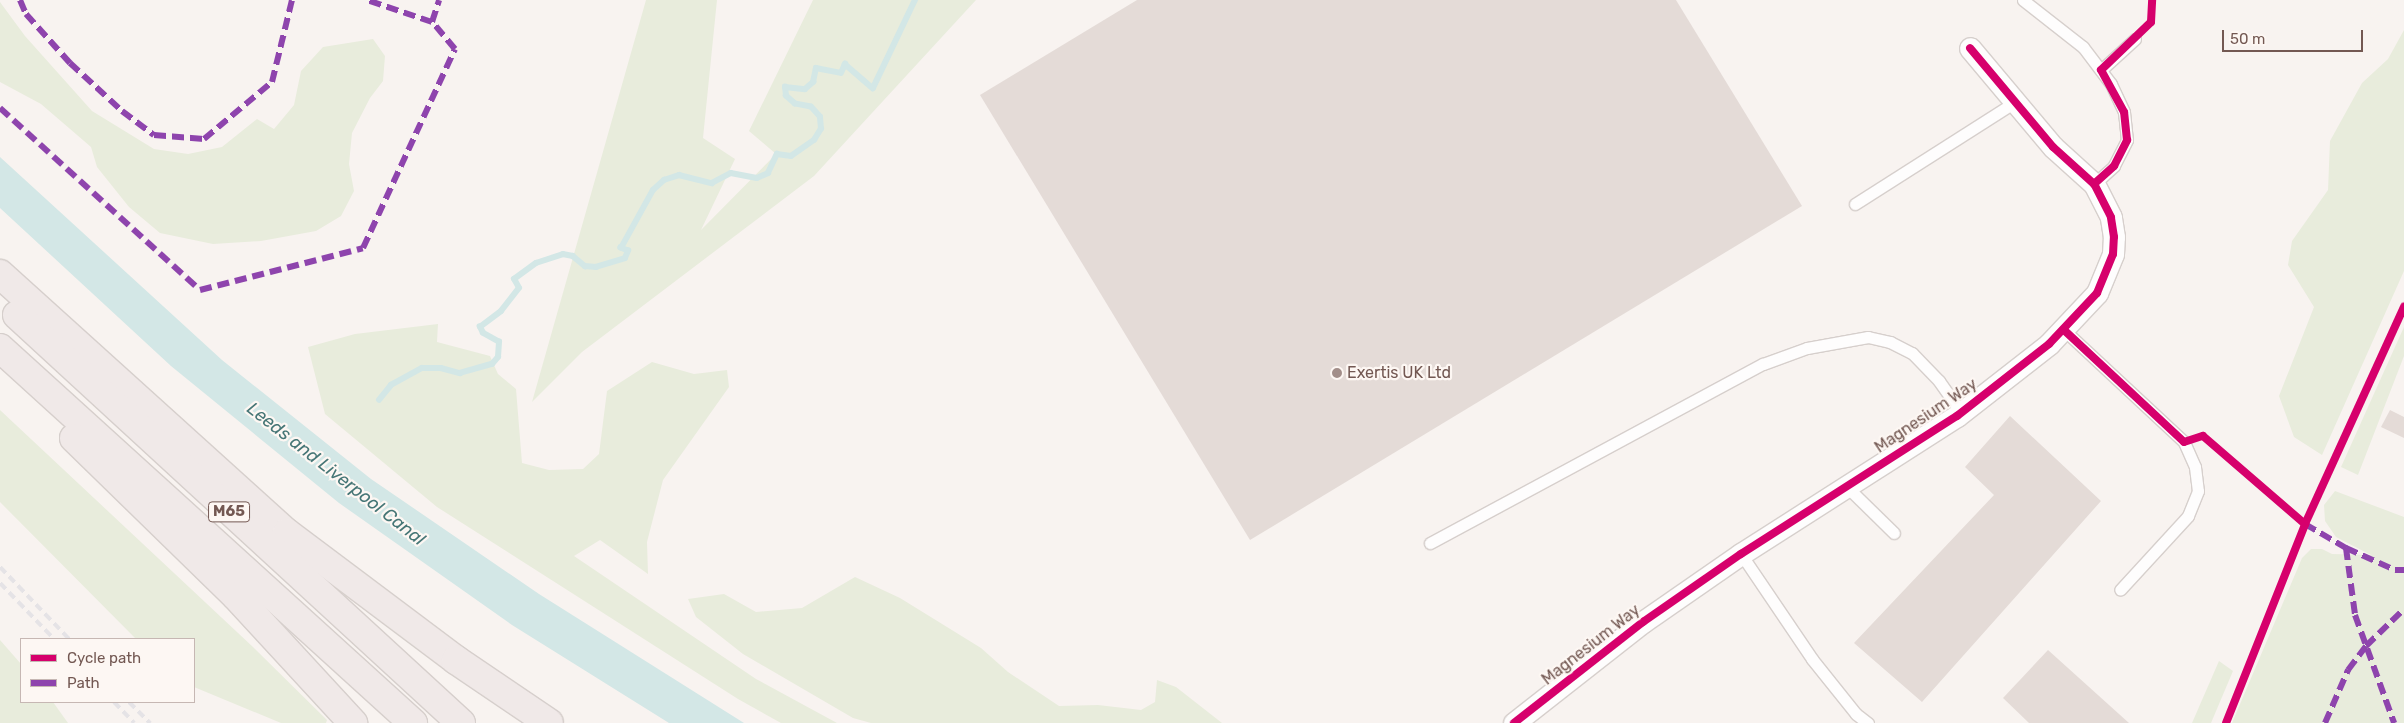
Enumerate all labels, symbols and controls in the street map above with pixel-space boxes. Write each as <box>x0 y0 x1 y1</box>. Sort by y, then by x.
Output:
scale bar <box>2224 20 2365 52</box>
text: 50 m <box>2230 30 2265 48</box>
place label: Exertis UK Ltd <box>1347 363 1451 383</box>
marker: Exertis UK Ltd <box>1331 367 1343 379</box>
street label: Magnesium Way <box>1871 375 1981 457</box>
water label: Leeds and Liverpool Canal <box>243 398 429 550</box>
road number: M65 <box>208 500 250 524</box>
street label: Magnesium Way <box>1538 601 1644 689</box>
legend <box>20 638 195 703</box>
text: Cycle path <box>67 649 141 667</box>
text: Path <box>67 674 100 692</box>

